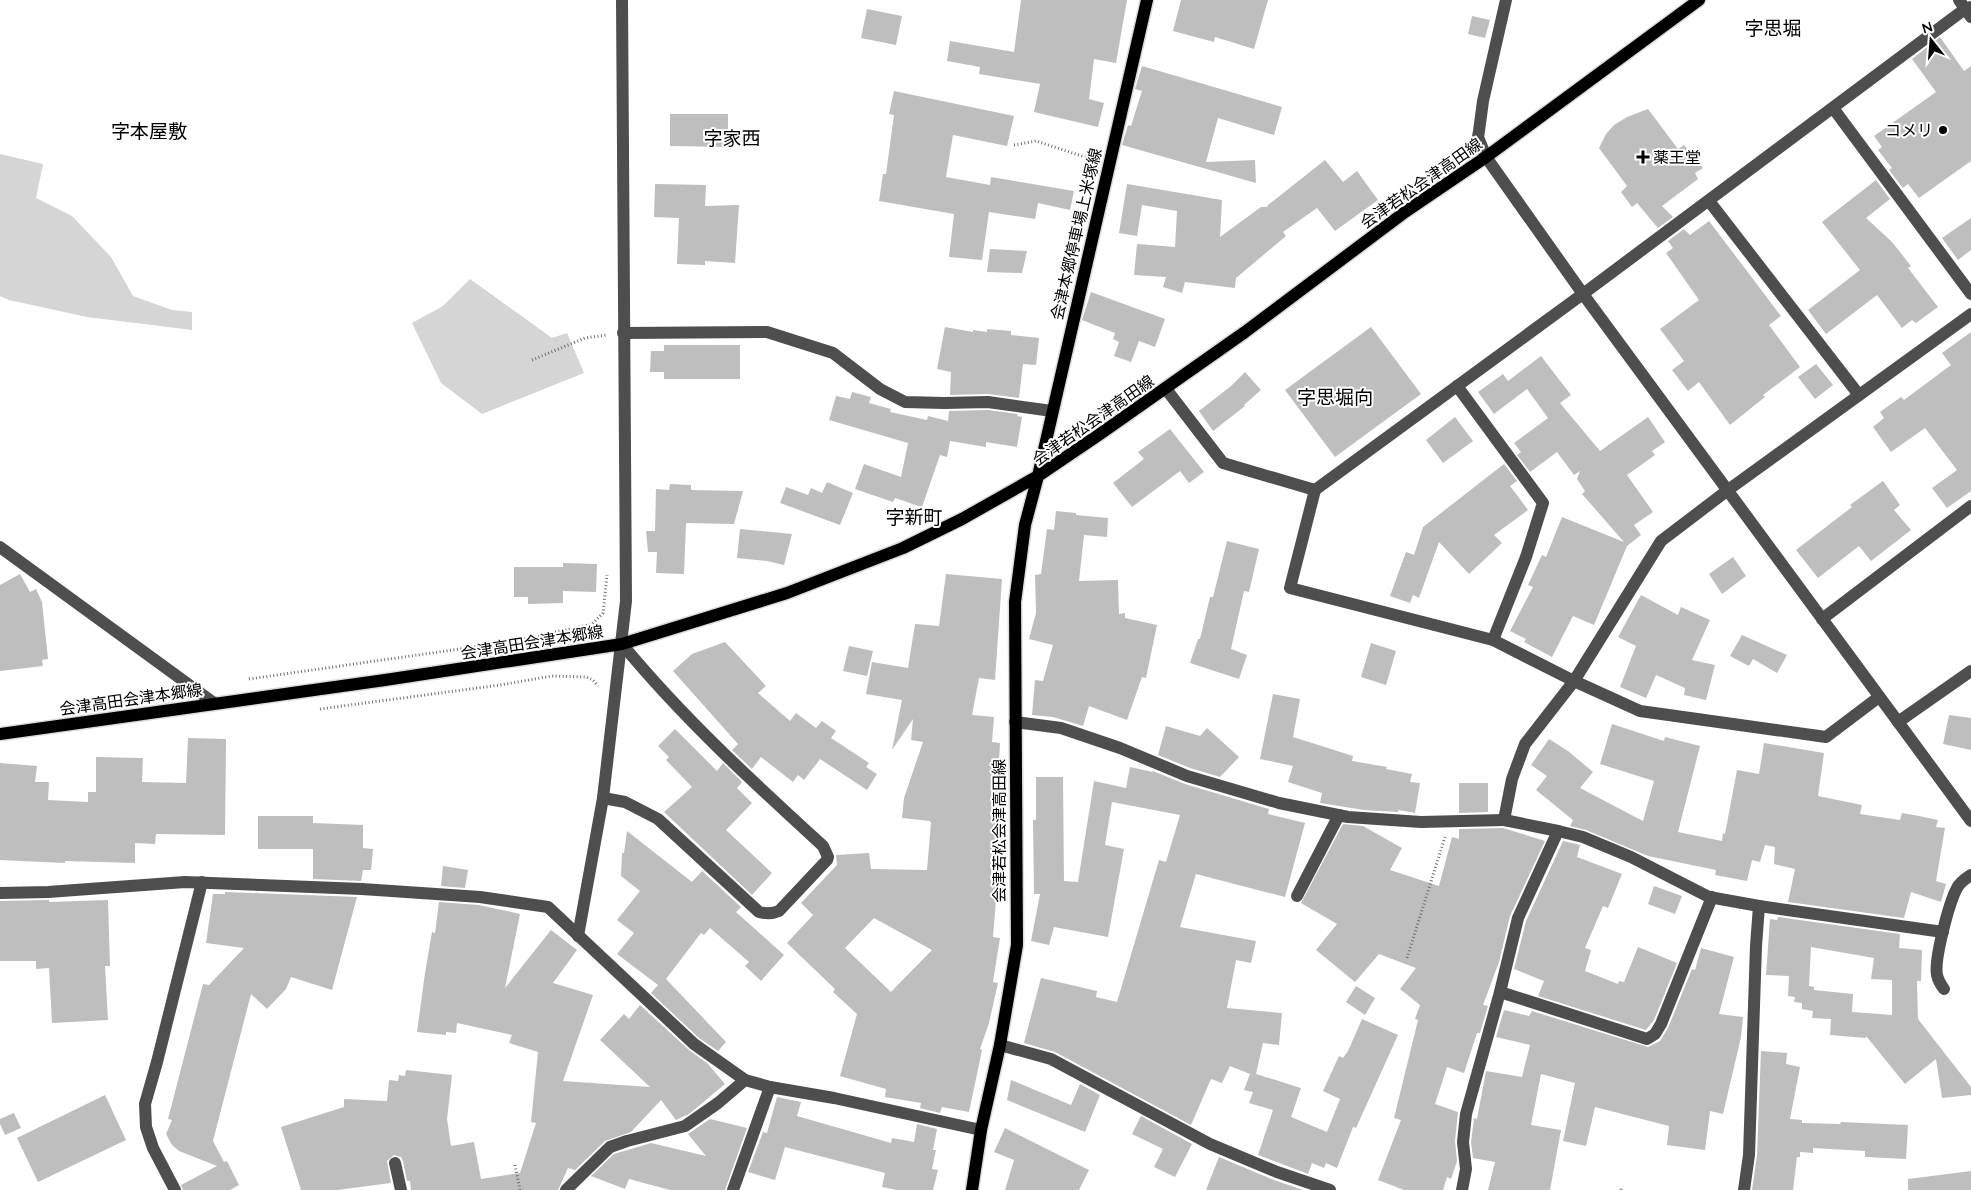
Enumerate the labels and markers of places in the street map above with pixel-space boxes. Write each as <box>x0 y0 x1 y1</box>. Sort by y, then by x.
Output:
place label: コメリ <box>1885 120 1933 140</box>
marker: コメリ <box>1937 124 1949 136</box>
place label: 薬王堂 <box>1653 147 1701 167</box>
marker: 薬王堂 <box>1637 151 1649 163</box>

